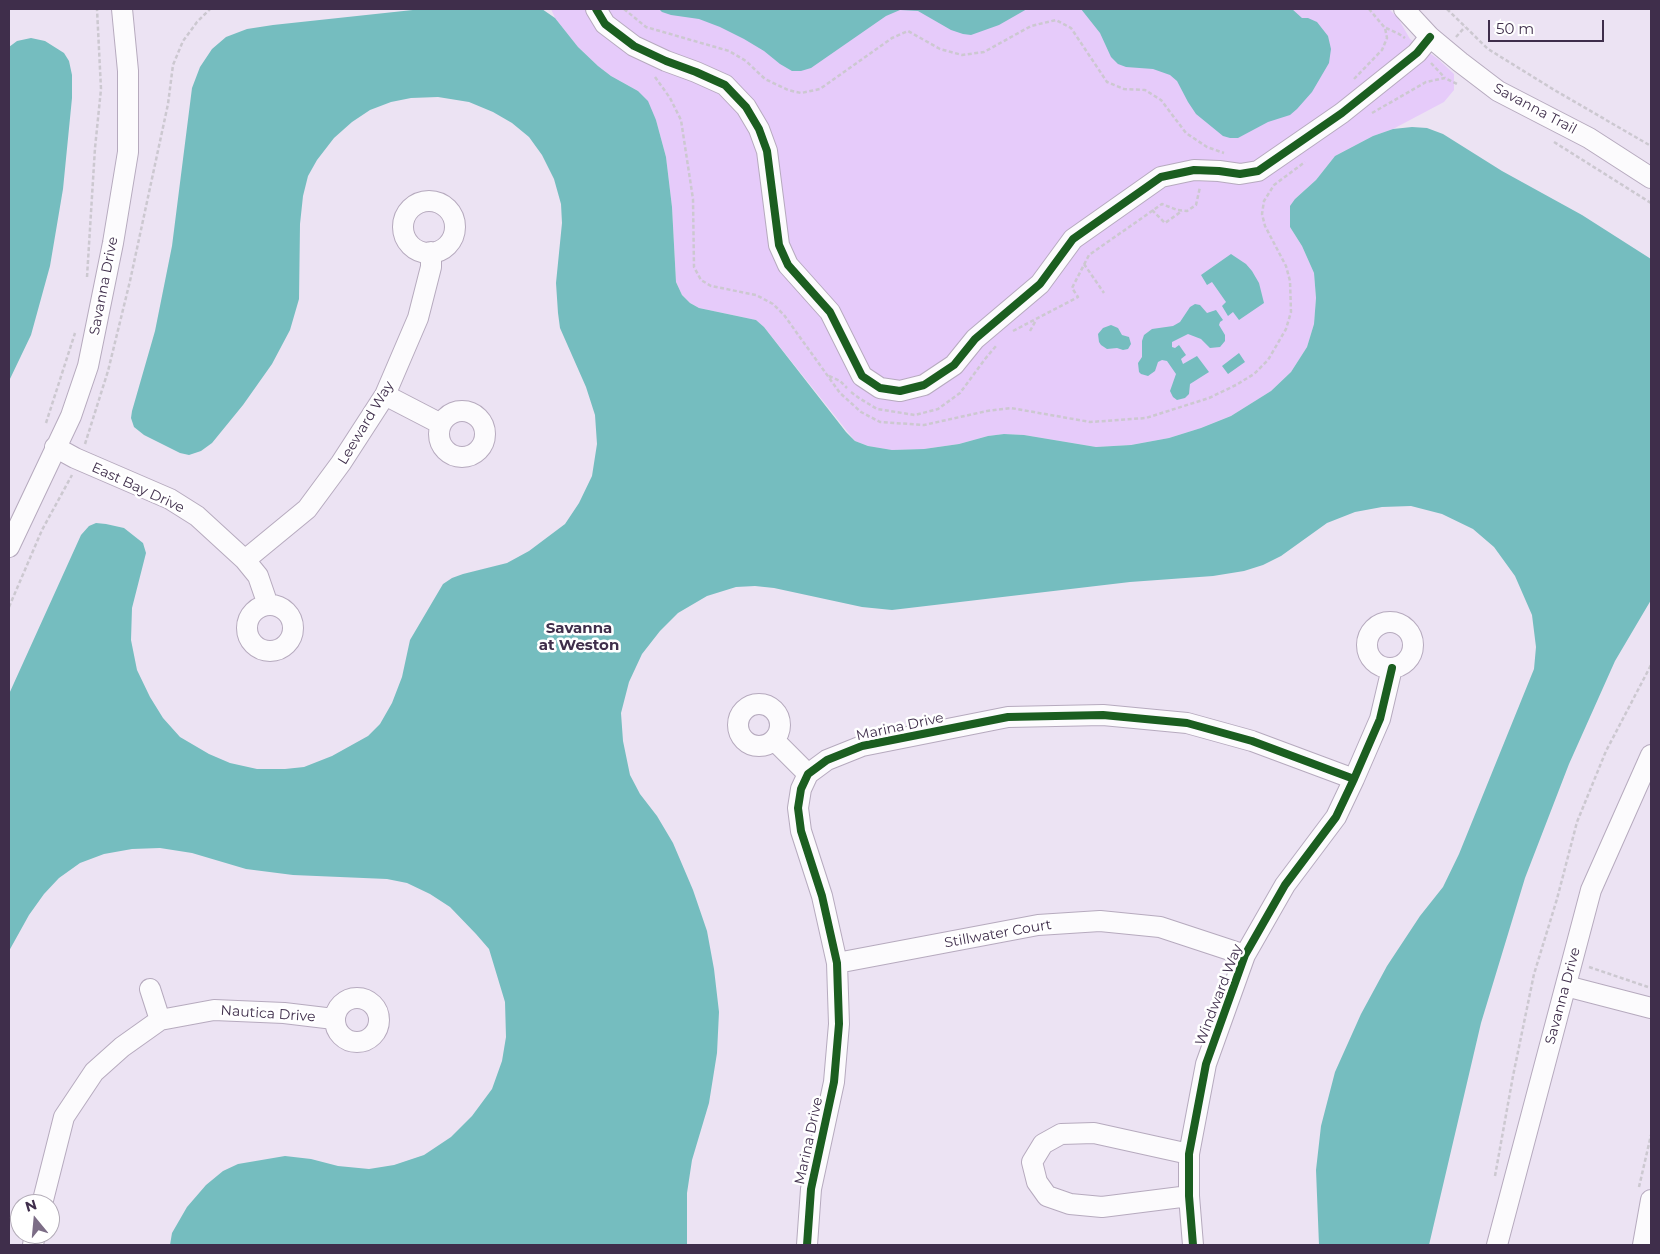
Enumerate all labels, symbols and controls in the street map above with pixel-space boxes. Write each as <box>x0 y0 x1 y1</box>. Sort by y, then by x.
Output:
scale bar <box>1490 10 1606 42</box>
text: 50 m <box>1496 19 1534 38</box>
street label: Savanna Trail <box>1491 80 1579 138</box>
street label: Savanna Drive <box>86 235 122 337</box>
street label: Leeward Way <box>335 378 397 468</box>
street label: East Bay Drive <box>89 459 187 517</box>
district label: Savanna at Weston <box>539 620 619 655</box>
street label: Marina Drive <box>855 710 945 744</box>
street label: Stillwater Court <box>943 916 1053 952</box>
street label: Windward Way <box>1192 942 1246 1048</box>
street label: Savanna Drive <box>1542 946 1584 1046</box>
street label: Nautica Drive <box>220 1002 316 1026</box>
street label: Marina Drive <box>792 1096 826 1186</box>
north arrow <box>10 1194 60 1244</box>
text: N <box>23 1195 39 1216</box>

